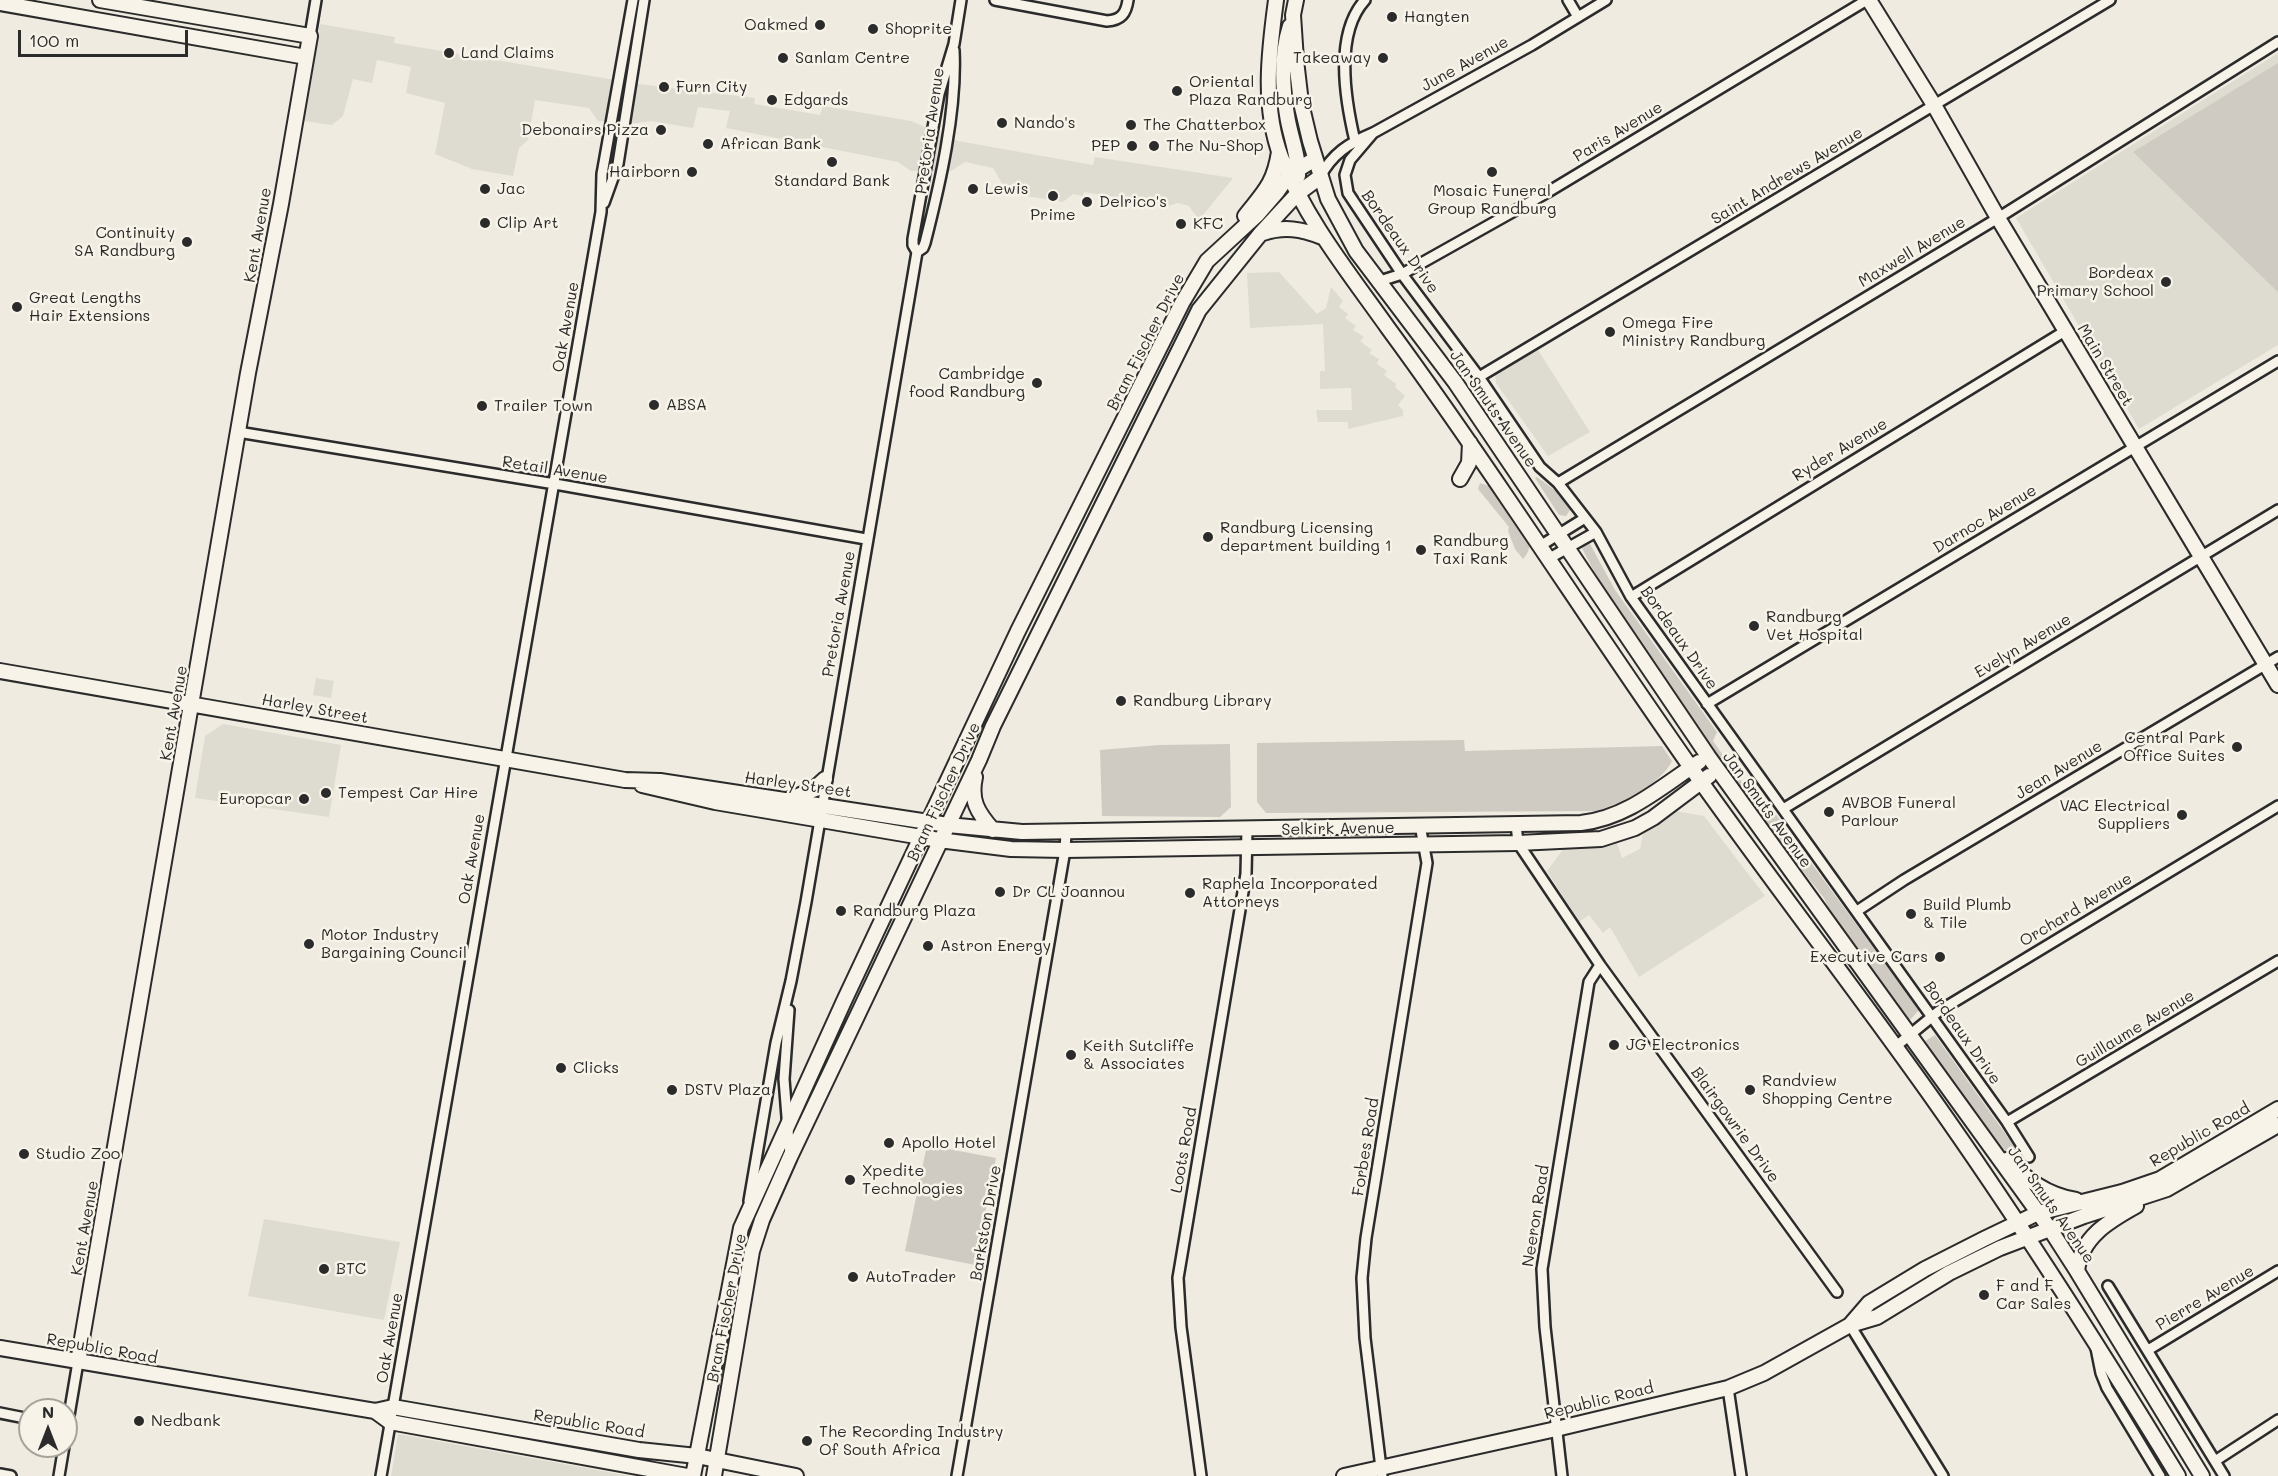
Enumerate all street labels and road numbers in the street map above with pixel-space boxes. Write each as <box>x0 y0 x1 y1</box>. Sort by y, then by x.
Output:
street label: June Avenue <box>1418 32 1512 96</box>
street label: Pretoria Avenue <box>912 66 948 196</box>
street label: Paris Avenue <box>1570 98 1666 166</box>
street label: Saint Andrews Avenue <box>1708 123 1866 229</box>
street label: Kent Avenue <box>240 186 276 284</box>
street label: Bordeaux Drive <box>1357 187 1443 297</box>
street label: Maxwell Avenue <box>1855 212 1969 292</box>
street label: Bram Fischer Drive <box>1103 270 1189 414</box>
street label: Oak Avenue <box>549 280 583 374</box>
street label: Main Street <box>2073 320 2137 410</box>
street label: Jan Smuts Avenue <box>1445 347 1541 471</box>
street label: Ryder Avenue <box>1789 414 1891 486</box>
street label: Retail Avenue <box>501 452 609 488</box>
street label: Darnoc Avenue <box>1930 481 2040 557</box>
street label: Pretoria Avenue <box>818 549 860 679</box>
street label: Bordeaux Drive <box>1636 583 1722 693</box>
street label: Evelyn Avenue <box>1971 610 2075 682</box>
street label: Kent Avenue <box>156 664 192 762</box>
street label: Harley Street <box>260 690 370 728</box>
street label: Bram Fischer Drive <box>903 719 985 865</box>
street label: Jean Avenue <box>2012 737 2106 803</box>
street label: Jan Smuts Avenue <box>1719 748 1815 872</box>
street label: Harley Street <box>743 768 853 802</box>
street label: Oak Avenue <box>455 812 489 906</box>
street label: Selkirk Avenue <box>1281 818 1395 840</box>
street label: Orchard Avenue <box>2016 869 2136 951</box>
street label: Bordeaux Drive <box>1919 978 2005 1088</box>
street label: Guillaume Avenue <box>2072 986 2198 1072</box>
street label: Blairgowrie Drive <box>1687 1063 1783 1187</box>
street label: Forbes Road <box>1349 1096 1383 1198</box>
street label: Republic Road <box>2147 1099 2253 1171</box>
street label: Loots Road <box>1167 1105 1201 1195</box>
street label: Jan Smuts Avenue <box>2003 1143 2099 1267</box>
street label: Barkston Drive <box>966 1164 1006 1282</box>
street label: Neeron Road <box>1518 1164 1554 1268</box>
street label: Kent Avenue <box>67 1179 103 1277</box>
street label: Bram Fischer Drive <box>703 1232 751 1384</box>
street label: Pierre Avenue <box>2152 1261 2258 1335</box>
street label: Oak Avenue <box>373 1291 407 1385</box>
street label: Republic Road <box>45 1330 159 1368</box>
street label: Republic Road <box>1542 1378 1656 1424</box>
street label: Republic Road <box>532 1406 646 1442</box>

